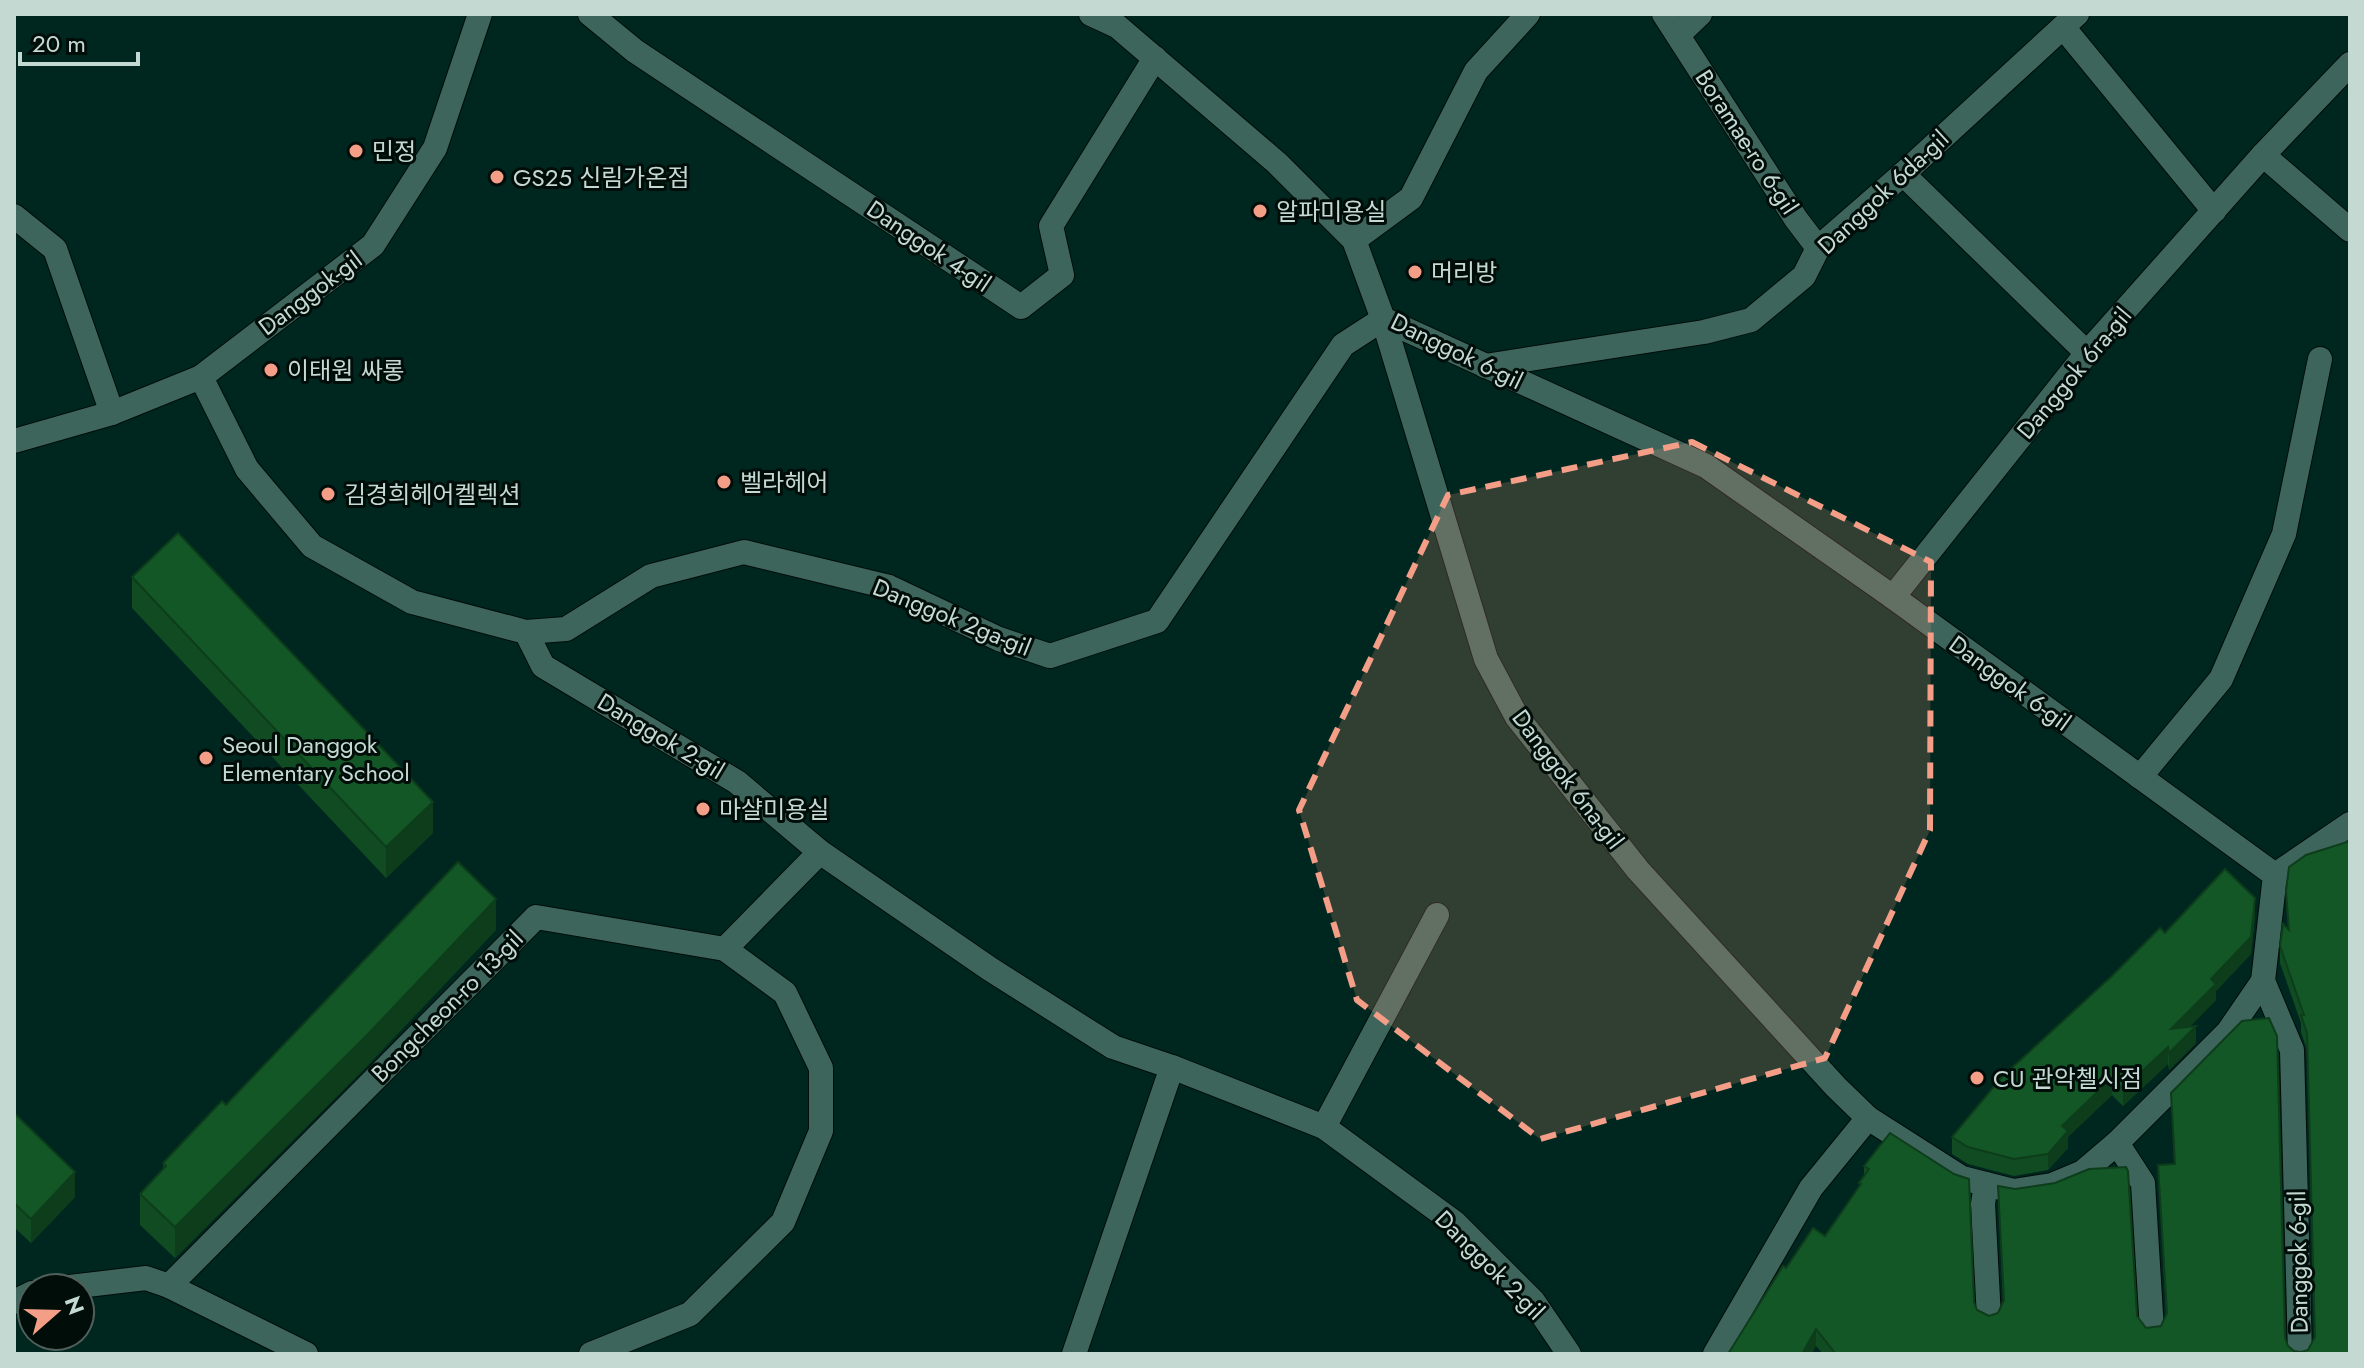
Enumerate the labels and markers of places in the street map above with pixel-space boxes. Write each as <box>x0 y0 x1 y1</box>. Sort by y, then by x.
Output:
place label: 민정 <box>372 134 416 169</box>
marker: 민정 <box>347 142 365 160</box>
place label: GS25 신림가온점 <box>513 160 690 195</box>
marker: GS25 신림가온점 <box>488 168 506 186</box>
place label: 알파미용실 <box>1276 194 1386 229</box>
marker: 알파미용실 <box>1251 202 1269 220</box>
place label: 머리방 <box>1431 255 1497 290</box>
marker: 머리방 <box>1406 263 1424 281</box>
place label: 이태원 싸롱 <box>287 353 405 388</box>
marker: 이태원 싸롱 <box>262 361 280 379</box>
place label: 벨라헤어 <box>740 465 828 500</box>
marker: 벨라헤어 <box>715 473 733 491</box>
place label: 김경희헤어켈렉션 <box>344 477 521 512</box>
marker: 김경희헤어켈렉션 <box>319 485 337 503</box>
place label: Seoul Danggok Elementary School <box>222 727 410 790</box>
marker: Seoul Danggok Elementary School <box>197 749 215 767</box>
place label: 마샬미용실 <box>719 792 829 827</box>
marker: 마샬미용실 <box>694 800 712 818</box>
place label: CU 관악첼시점 <box>1993 1061 2142 1096</box>
marker: CU 관악첼시점 <box>1968 1069 1986 1087</box>

